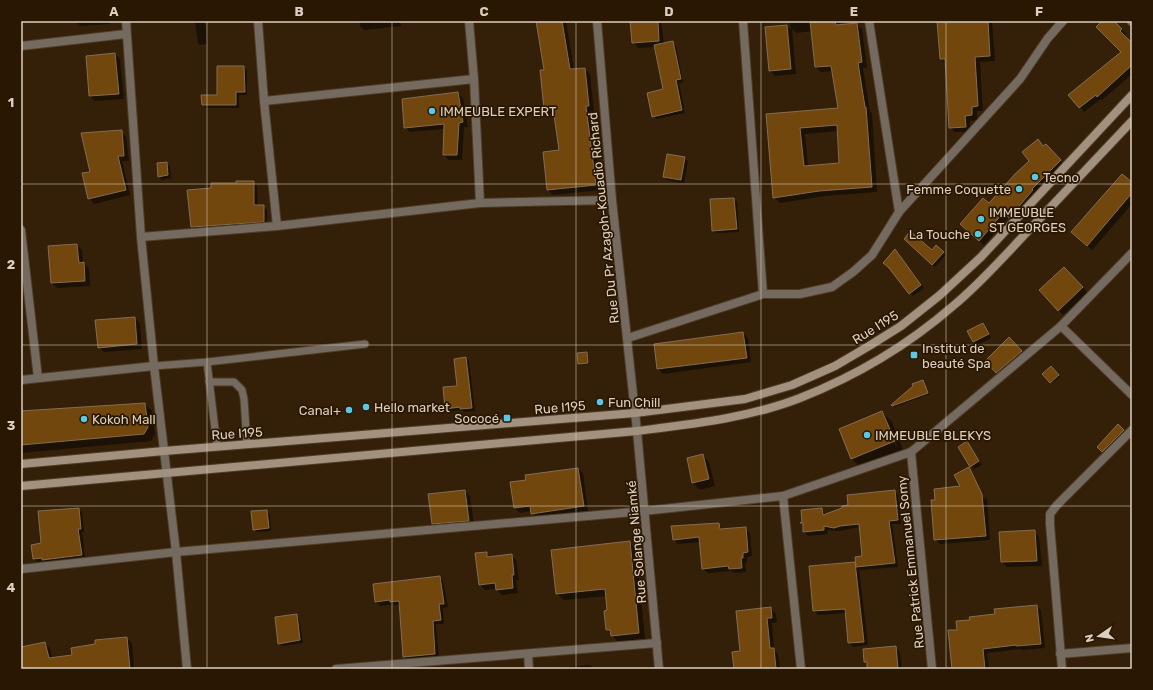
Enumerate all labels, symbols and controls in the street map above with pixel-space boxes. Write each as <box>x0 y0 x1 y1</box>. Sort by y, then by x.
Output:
text: A <box>109 4 119 19</box>
text: B <box>294 4 304 19</box>
text: C <box>479 4 489 19</box>
text: D <box>664 4 674 19</box>
text: E <box>850 4 858 19</box>
text: F <box>1035 4 1043 19</box>
text: 1 <box>8 95 14 110</box>
place label: IMMEUBLE EXPERT <box>440 104 557 119</box>
marker: IMMEUBLE EXPERT <box>427 106 437 116</box>
street label: Rue Du Pr Azagoh-Kouadio Richard <box>585 111 623 324</box>
place label: Tecno <box>1043 170 1079 185</box>
marker: Tecno <box>1030 172 1040 182</box>
place label: Femme Coquette <box>906 182 1011 197</box>
marker: Femme Coquette <box>1014 184 1024 194</box>
place label: IMMEUBLE ST GEORGES <box>989 205 1066 235</box>
marker: IMMEUBLE ST GEORGES <box>976 214 986 224</box>
place label: La Touche <box>909 227 970 242</box>
marker: La Touche <box>973 229 983 239</box>
text: 2 <box>7 257 15 272</box>
street label: Rue I195 <box>850 307 901 347</box>
place label: Institut de beauté Spa <box>922 341 991 371</box>
marker: Institut de beauté Spa <box>909 350 919 360</box>
place label: Fun Chill <box>608 395 660 410</box>
marker: Fun Chill <box>595 397 605 407</box>
street label: Rue I195 <box>534 398 587 417</box>
place label: Hello market <box>374 400 450 415</box>
marker: Hello market <box>361 402 371 412</box>
place label: Canal+ <box>299 403 341 418</box>
marker: Canal+ <box>344 405 354 415</box>
place label: Sococé <box>454 411 499 426</box>
place label: Kokoh Mall <box>92 412 156 427</box>
marker: Sococé <box>502 413 512 423</box>
marker: Kokoh Mall <box>79 414 89 424</box>
text: 3 <box>7 418 16 433</box>
street label: Rue I195 <box>211 424 263 443</box>
place label: IMMEUBLE BLEKYS <box>875 428 991 443</box>
marker: IMMEUBLE BLEKYS <box>862 430 872 440</box>
street label: Rue Patrick Emmanuel Somy <box>894 475 927 649</box>
street label: Rue Solange Niamké <box>624 480 650 604</box>
text: 4 <box>7 580 16 595</box>
north arrow <box>1079 616 1119 656</box>
text: N <box>1083 633 1097 643</box>

